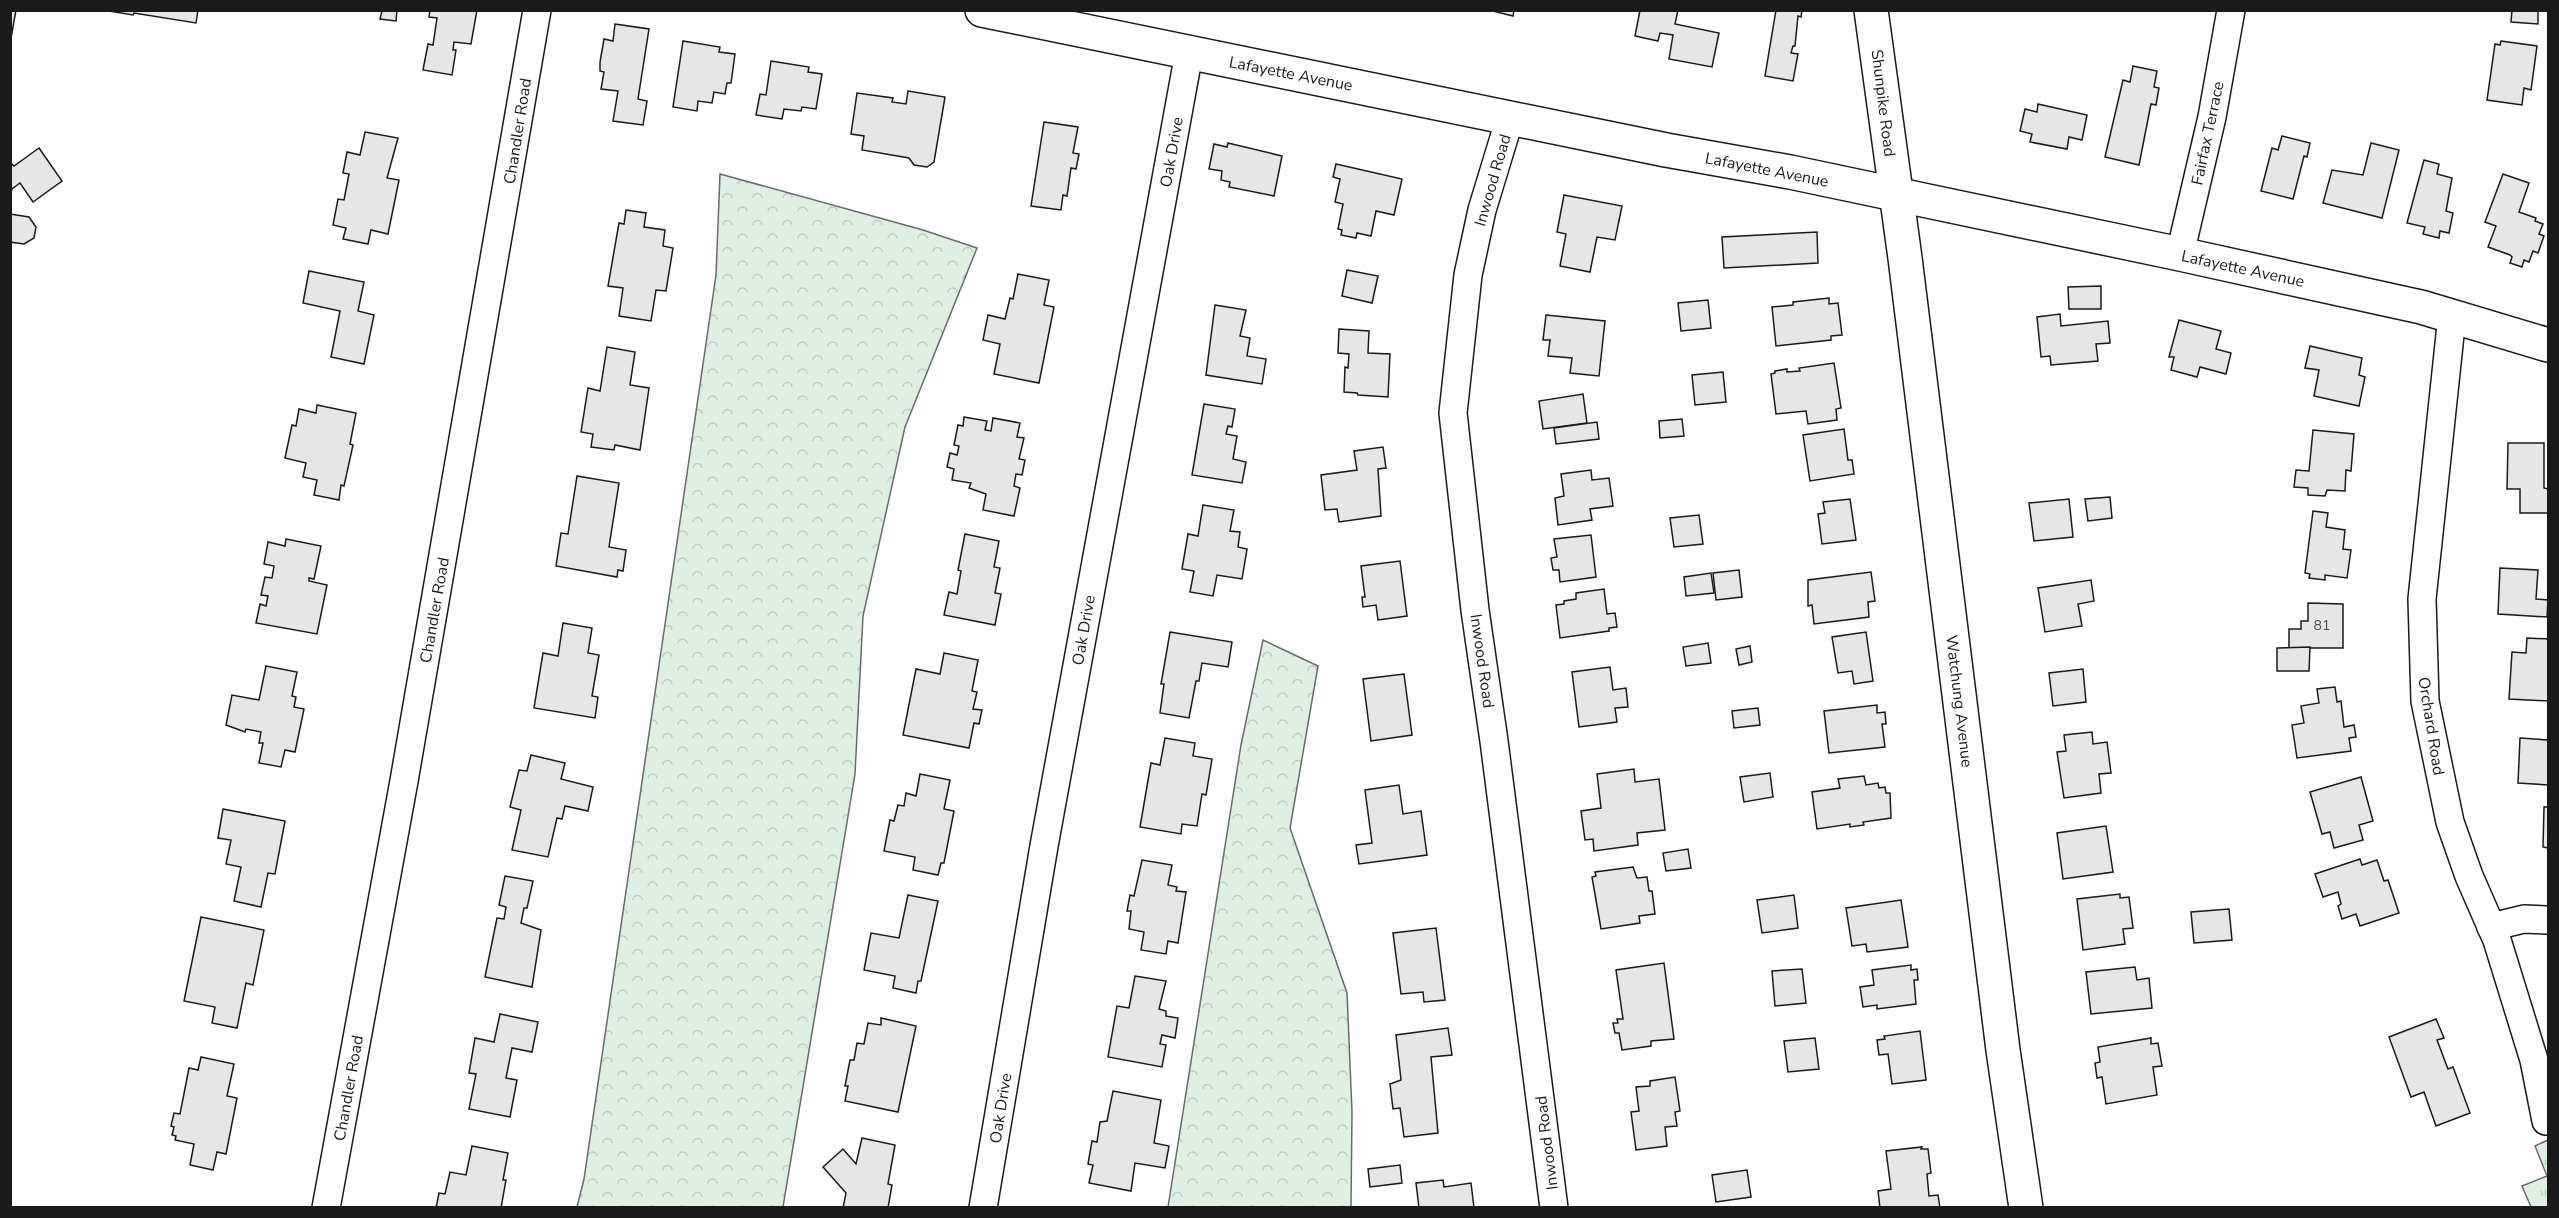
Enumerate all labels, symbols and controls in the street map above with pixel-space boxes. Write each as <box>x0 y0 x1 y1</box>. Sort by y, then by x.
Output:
street label: Shunpike Road <box>1866 48 1900 158</box>
street label: Lafayette Avenue <box>1227 51 1354 97</box>
street label: Chandler Road <box>499 77 537 186</box>
street label: Fairfax Terrace <box>2186 79 2230 187</box>
street label: Oak Drive <box>1155 115 1189 189</box>
street label: Inwood Road <box>1469 132 1517 229</box>
street label: Lafayette Avenue <box>1703 147 1830 193</box>
street label: Lafayette Avenue <box>2179 245 2306 293</box>
street label: Chandler Road <box>415 556 455 665</box>
street label: Oak Drive <box>1067 593 1101 667</box>
street label: Inwood Road <box>1465 613 1500 710</box>
house number: 81 <box>2314 616 2330 635</box>
street label: Watchung Avenue <box>1940 634 1978 769</box>
street label: Orchard Road <box>2412 675 2450 777</box>
street label: Chandler Road <box>329 1034 369 1143</box>
street label: Oak Drive <box>985 1071 1017 1145</box>
street label: Inwood Road <box>1530 1094 1564 1191</box>

